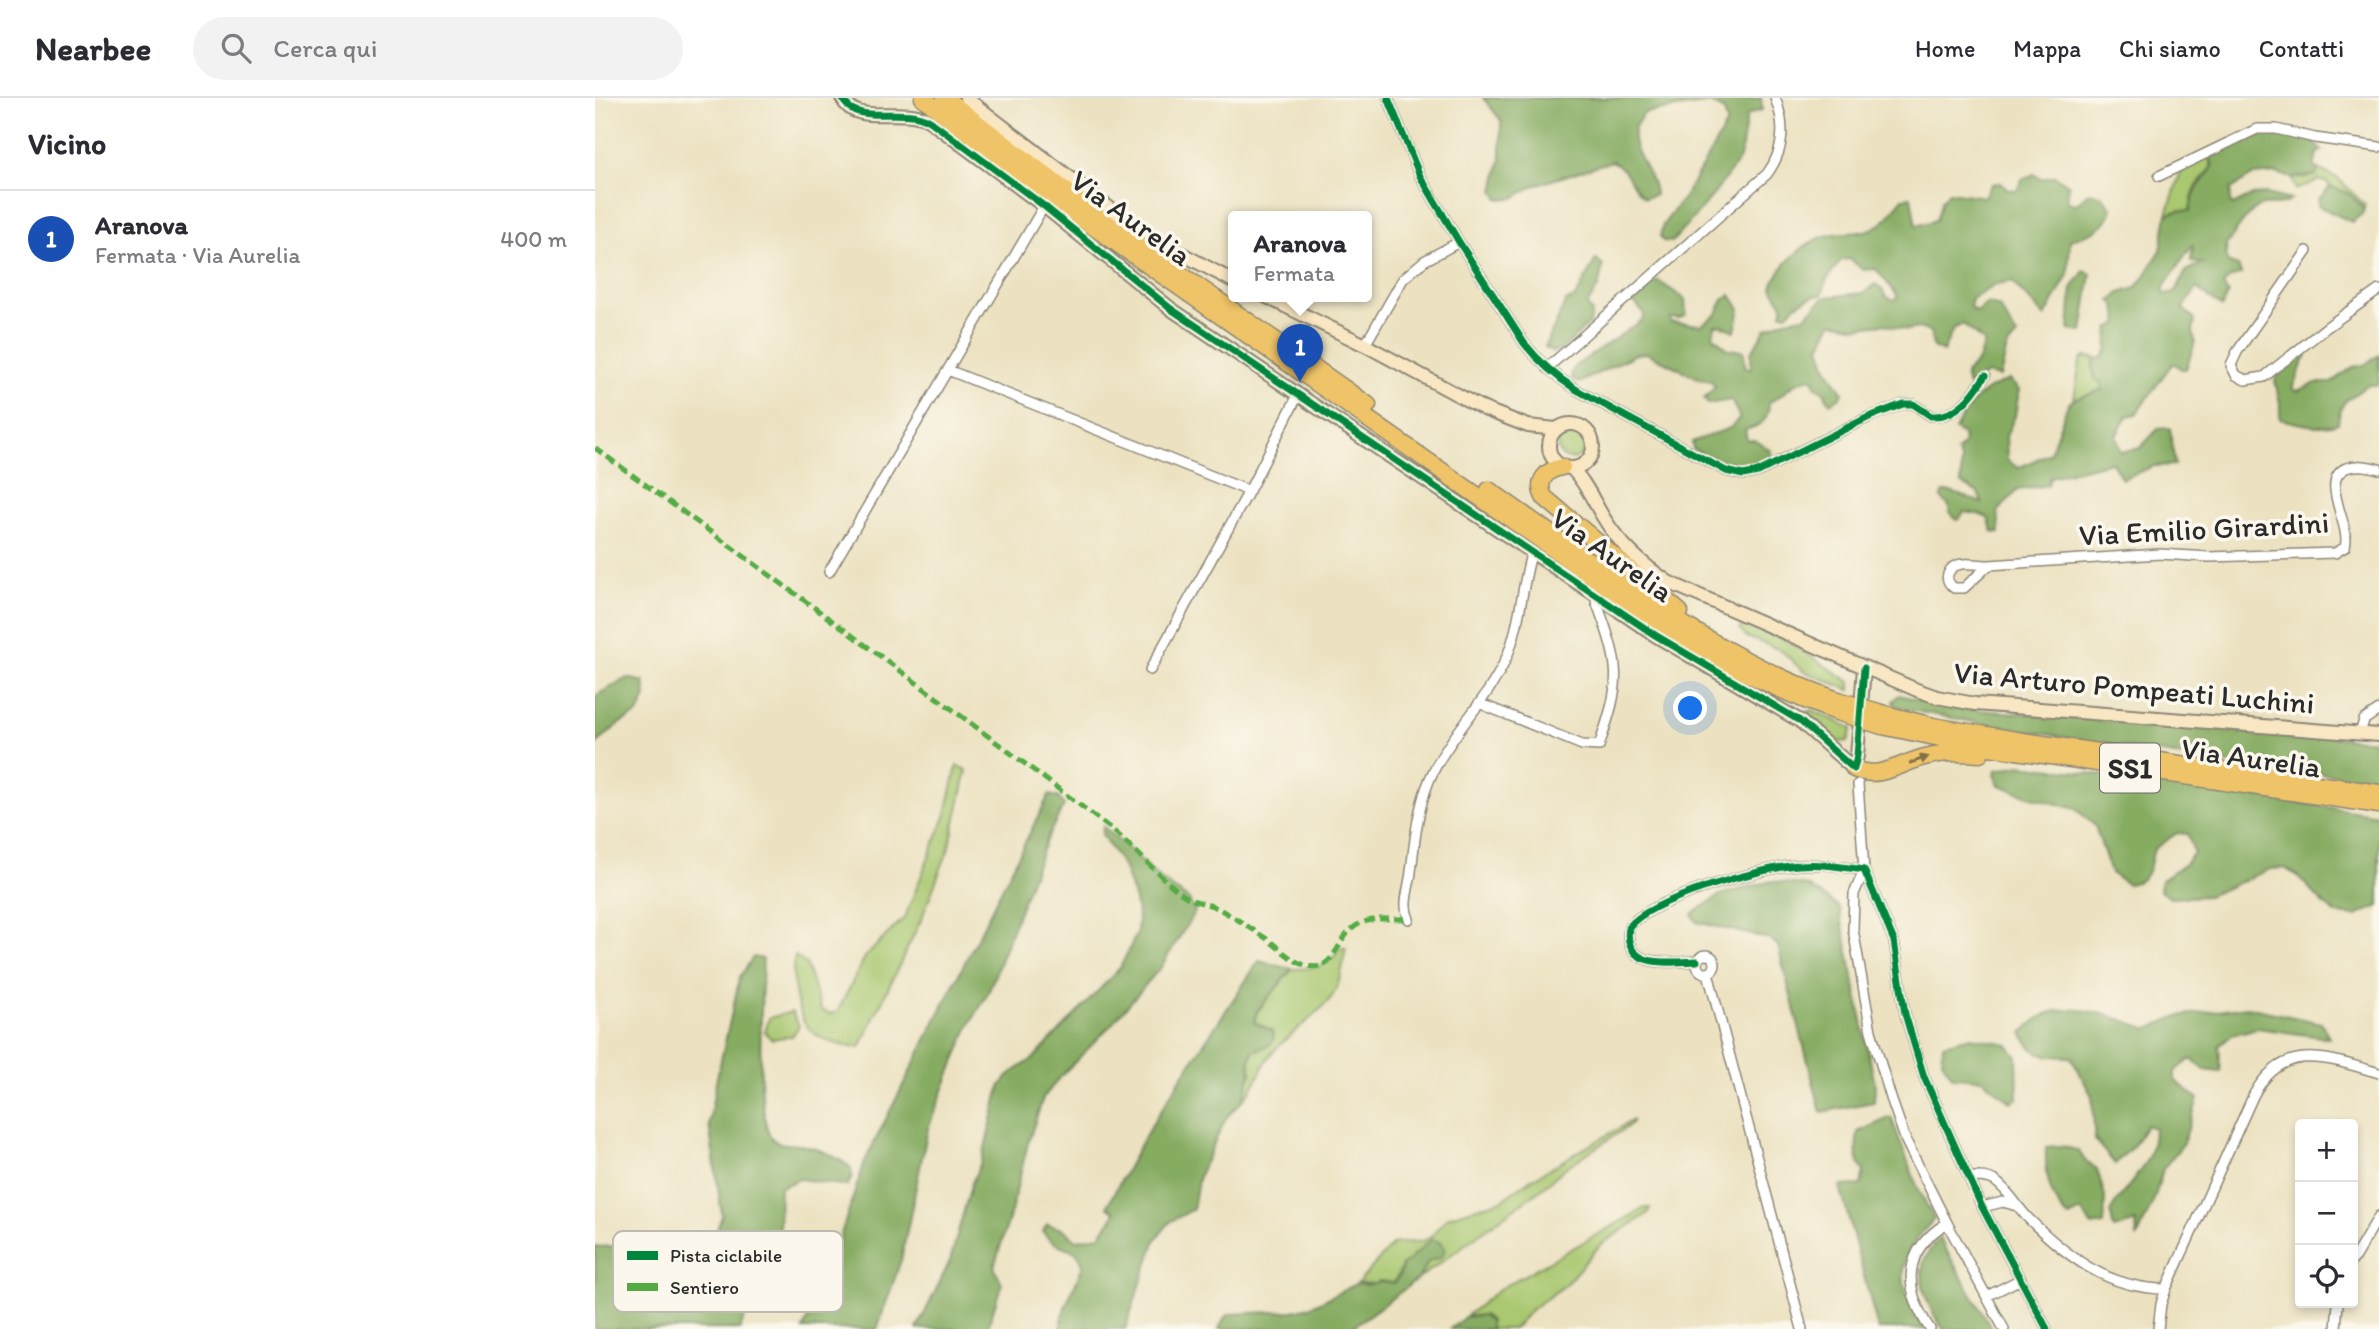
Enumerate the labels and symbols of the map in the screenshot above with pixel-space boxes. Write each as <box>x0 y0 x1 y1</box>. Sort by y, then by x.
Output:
street label: Via Aurelia <box>1064 161 1199 274</box>
pin: 1 <box>1277 324 1323 382</box>
street label: Via Aurelia <box>1544 499 1681 610</box>
street label: Via Emilio Girardini <box>2078 503 2330 554</box>
street label: Via Arturo Pompeati Luchini <box>1952 653 2316 722</box>
your location <box>1673 691 1707 725</box>
street label: Via Aurelia <box>2179 729 2324 786</box>
road number: SS1 <box>2100 744 2160 792</box>
one-way arrow <box>1908 754 1929 765</box>
legend <box>613 1231 843 1312</box>
text: Pista ciclabile <box>670 1244 782 1267</box>
text: Sentiero <box>670 1276 739 1299</box>

